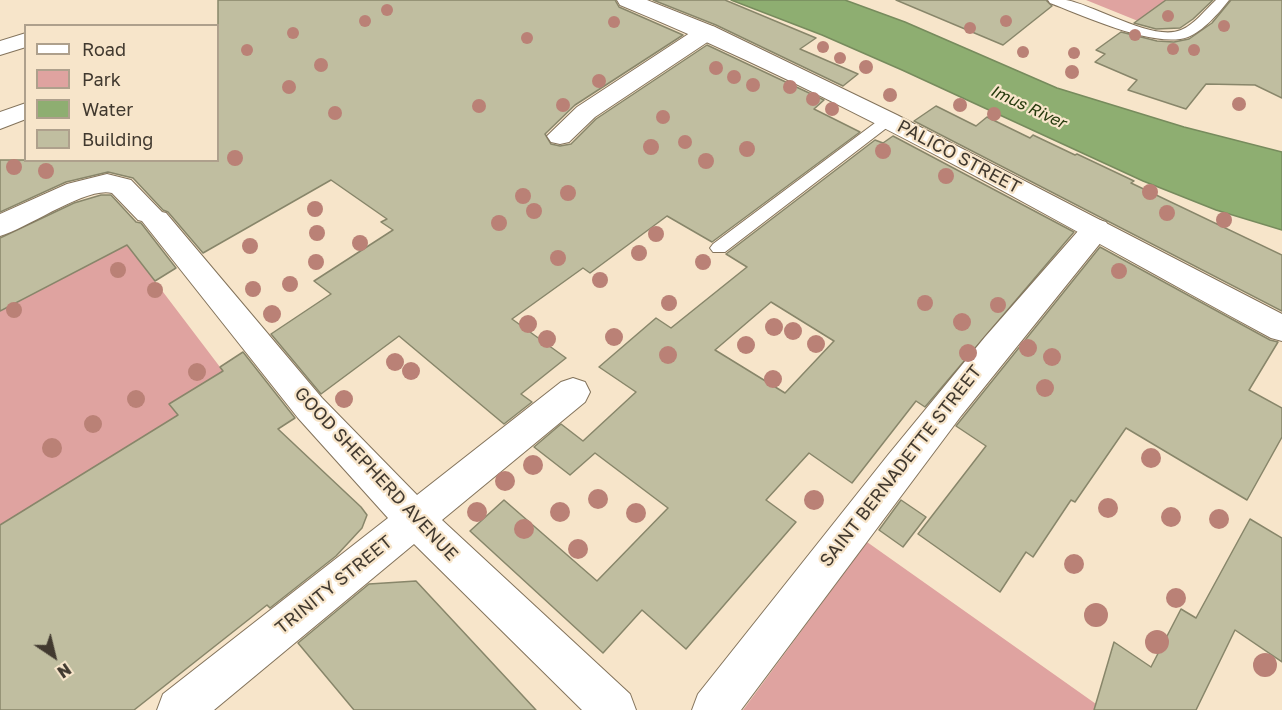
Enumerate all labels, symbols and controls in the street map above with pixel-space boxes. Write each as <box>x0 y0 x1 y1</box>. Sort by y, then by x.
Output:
legend <box>24 24 219 162</box>
text: Road <box>82 38 126 60</box>
text: Park <box>82 68 121 90</box>
water label: Imus River <box>987 81 1069 133</box>
text: Water <box>82 98 133 120</box>
street label: PALICO STREET <box>894 115 1024 199</box>
text: Building <box>82 128 153 150</box>
street label: SAINT BERNADETTE STREET <box>816 361 986 571</box>
street label: GOOD SHEPHERD AVENUE <box>290 383 462 565</box>
street label: TRINITY STREET <box>271 531 397 639</box>
north arrow <box>24 626 84 686</box>
text: N <box>54 659 75 682</box>

